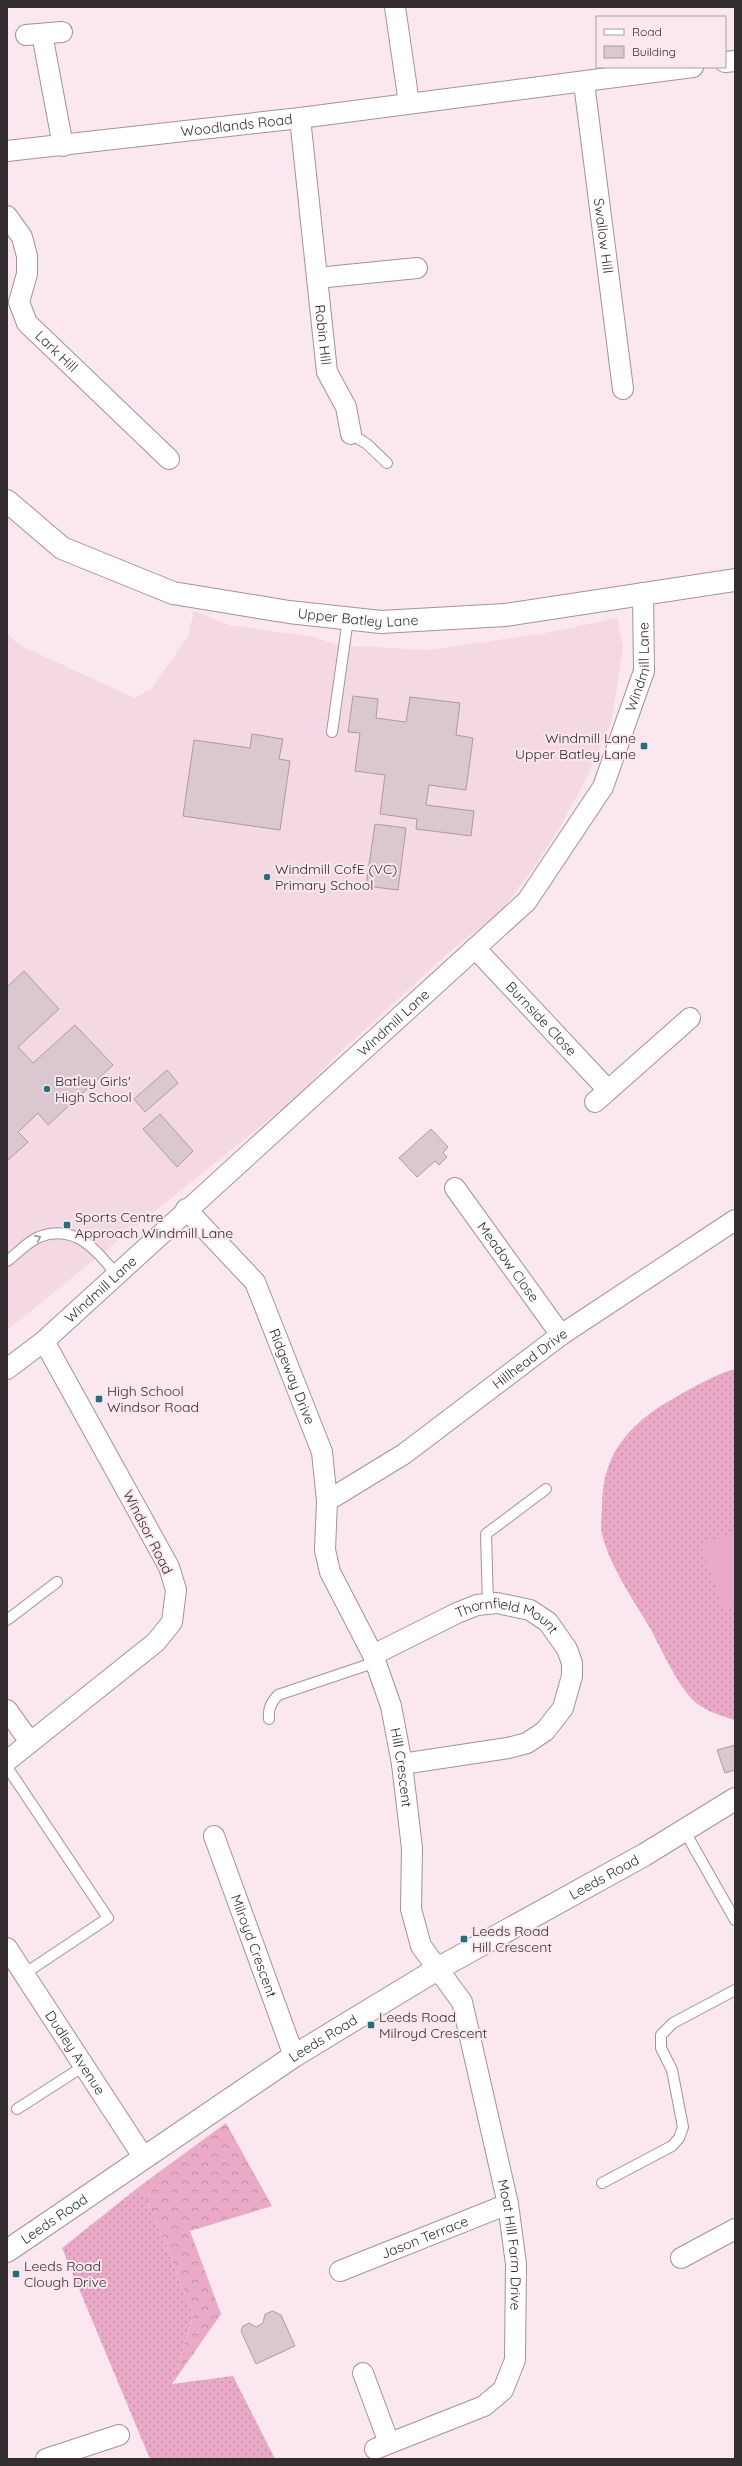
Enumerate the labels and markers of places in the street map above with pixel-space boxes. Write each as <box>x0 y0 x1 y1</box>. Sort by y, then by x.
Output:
place label: Windmill Lane Upper Batley Lane <box>515 729 636 763</box>
marker: Windmill Lane Upper Batley Lane <box>639 741 649 751</box>
place label: Windmill CofE (VC) Primary School <box>275 860 397 894</box>
marker: Windmill CofE (VC) Primary School <box>262 872 272 882</box>
place label: Batley Girls' High School <box>55 1072 132 1106</box>
marker: Batley Girls' High School <box>42 1084 52 1094</box>
place label: Sports Centre Approach Windmill Lane <box>75 1208 233 1242</box>
marker: Sports Centre Approach Windmill Lane <box>62 1220 72 1230</box>
place label: High School Windsor Road <box>107 1382 199 1416</box>
marker: High School Windsor Road <box>94 1394 104 1404</box>
place label: Leeds Road Hill Crescent <box>472 1922 552 1956</box>
marker: Leeds Road Hill Crescent <box>459 1934 469 1944</box>
place label: Leeds Road Milroyd Crescent <box>379 2008 487 2042</box>
marker: Leeds Road Milroyd Crescent <box>366 2020 376 2030</box>
place label: Leeds Road Clough Drive <box>24 2257 107 2291</box>
marker: Leeds Road Clough Drive <box>11 2269 21 2279</box>

